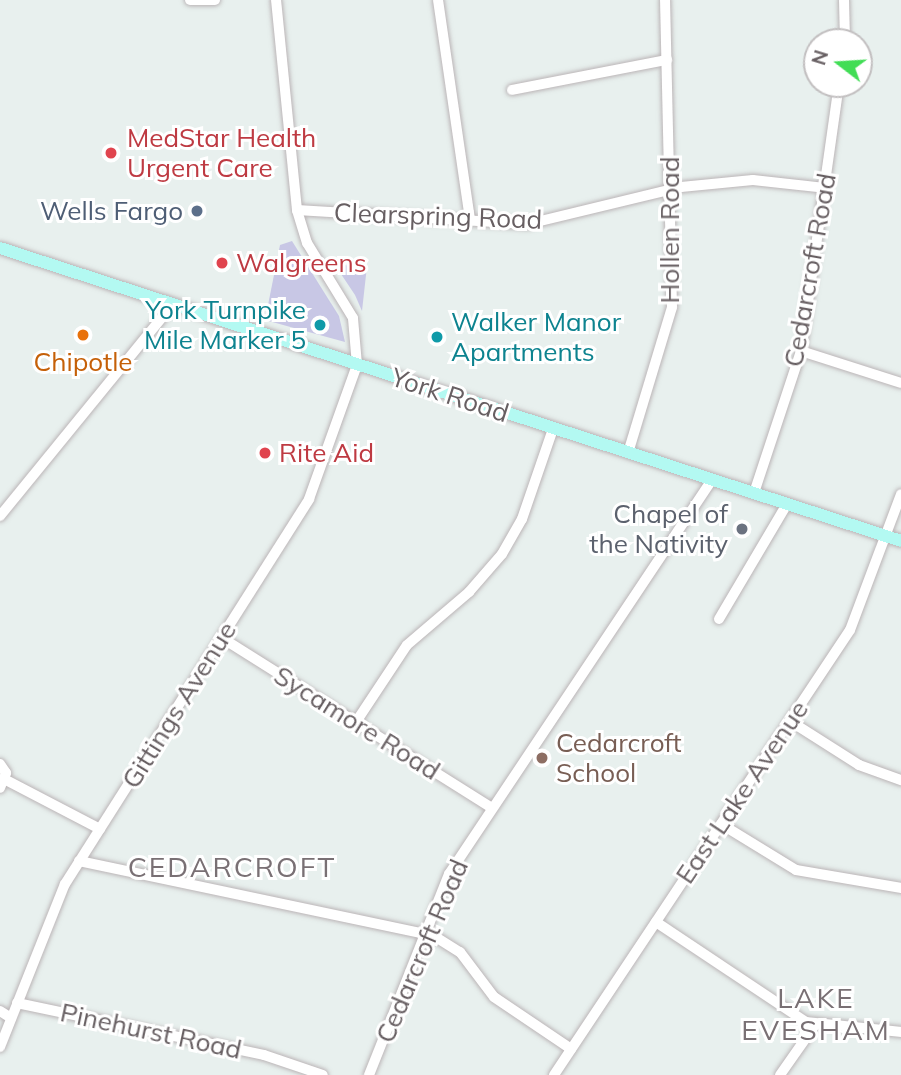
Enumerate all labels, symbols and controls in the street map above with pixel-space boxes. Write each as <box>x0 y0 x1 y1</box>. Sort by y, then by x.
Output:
north arrow <box>803 28 873 98</box>
text: N <box>806 47 833 68</box>
place label: MedStar Health Urgent Care <box>127 122 316 184</box>
marker: MedStar Health Urgent Care <box>101 143 121 163</box>
street label: Hollen Road <box>654 156 686 304</box>
street label: Cedarcroft Road <box>778 171 842 369</box>
place label: Wells Fargo <box>40 195 183 227</box>
street label: Clearspring Road <box>333 197 543 235</box>
marker: Wells Fargo <box>189 203 205 219</box>
place label: Walgreens <box>236 247 367 279</box>
marker: Walgreens <box>214 255 230 271</box>
place label: York Turnpike Mile Marker 5 <box>144 294 306 356</box>
place label: Walker Manor Apartments <box>451 306 621 368</box>
marker: York Turnpike Mile Marker 5 <box>312 317 328 333</box>
marker: Chipotle <box>75 327 91 343</box>
marker: Walker Manor Apartments <box>429 329 445 345</box>
place label: Chipotle <box>34 346 132 378</box>
street label: York Road <box>387 361 513 429</box>
place label: Rite Aid <box>279 437 374 469</box>
marker: Rite Aid <box>257 445 273 461</box>
place label: Chapel of the Nativity <box>589 498 728 560</box>
marker: Chapel of the Nativity <box>734 521 750 537</box>
street label: Gittings Avenue <box>115 616 243 794</box>
street label: Sycamore Road <box>268 660 446 786</box>
street label: East Lake Avenue <box>669 695 815 889</box>
place label: Cedarcroft School <box>556 727 682 788</box>
marker: Cedarcroft School <box>534 750 550 766</box>
district label: CEDARCROFT <box>129 850 335 884</box>
street label: Cedarcroft Road <box>369 855 475 1047</box>
district label: LAKE EVESHAM <box>742 981 890 1047</box>
street label: Pinehurst Road <box>58 997 244 1065</box>

